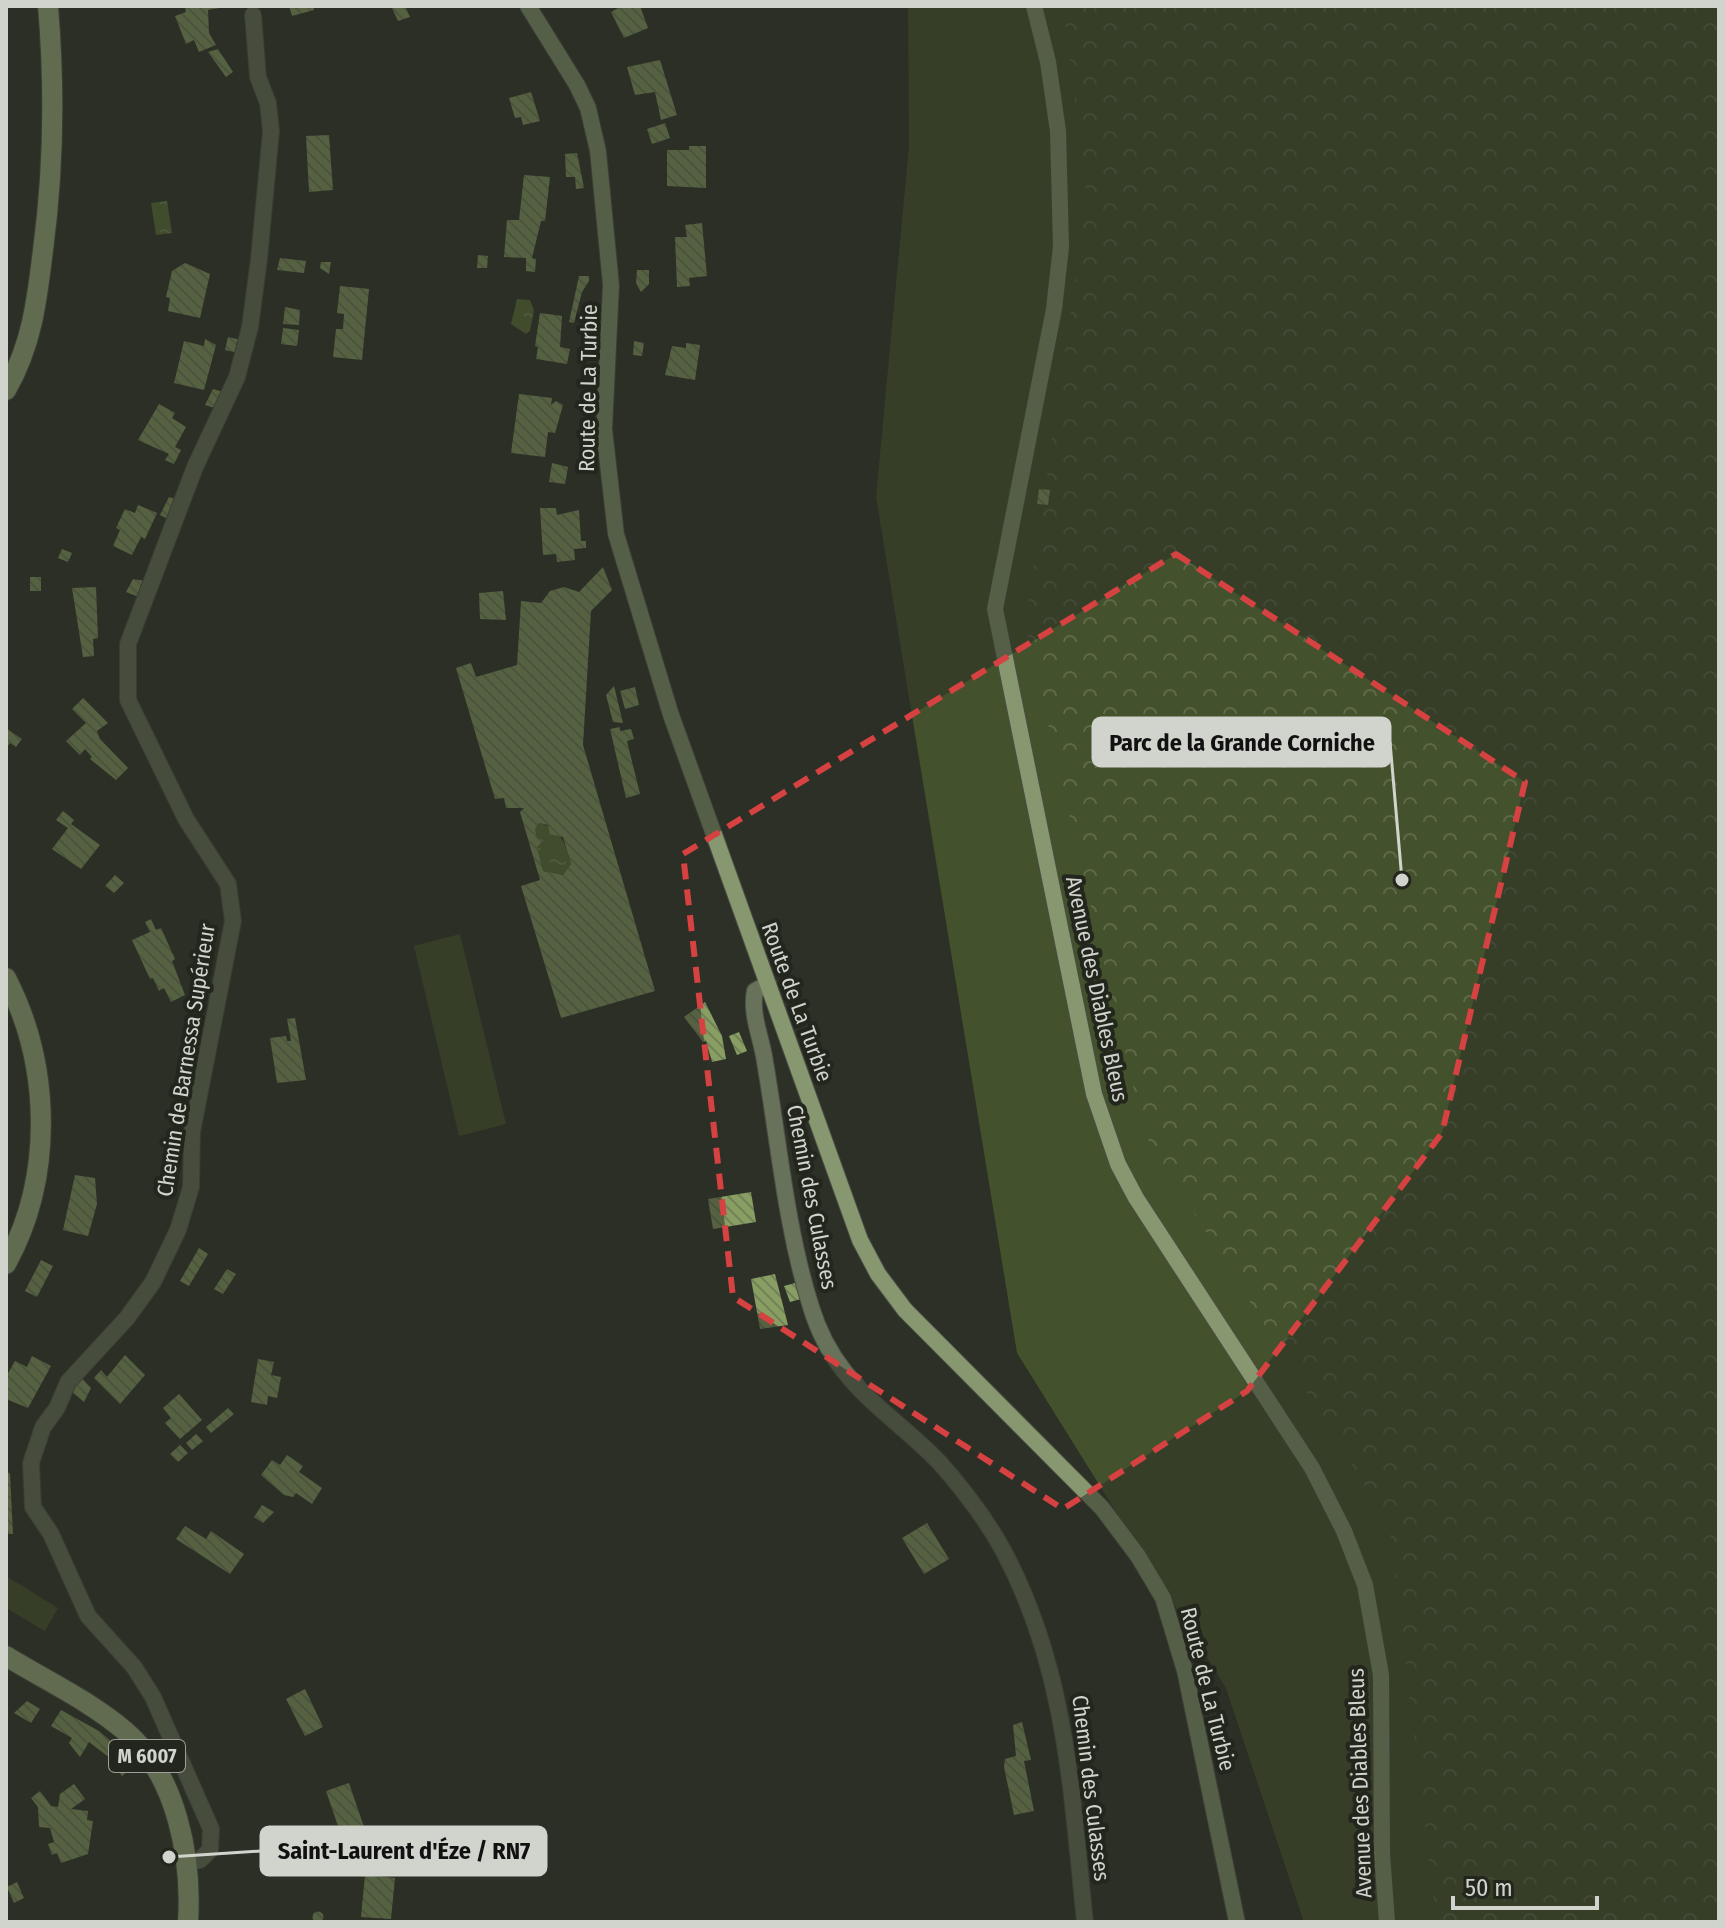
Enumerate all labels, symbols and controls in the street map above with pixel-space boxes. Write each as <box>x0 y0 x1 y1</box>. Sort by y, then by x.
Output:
street label: Route de La Turbie <box>573 304 603 472</box>
callout: Parc de la Grande Corniche <box>1093 718 1390 766</box>
text: Parc de la Grande Corniche <box>1109 729 1375 757</box>
street label: Avenue des Diables Bleus <box>1060 874 1134 1104</box>
street label: Route de La Turbie <box>756 919 838 1085</box>
street label: Chemin de Barnessa Supérieur <box>151 921 221 1198</box>
street label: Chemin des Culasses <box>781 1102 843 1292</box>
street label: Route de La Turbie <box>1175 1604 1241 1774</box>
street label: Avenue des Diables Bleus <box>1342 1668 1378 1898</box>
street label: Chemin des Culasses <box>1066 1693 1116 1883</box>
road number: M 6007 <box>109 1740 185 1772</box>
callout: Saint-Laurent d'Éze / RN7 <box>261 1827 546 1875</box>
text: Saint-Laurent d'Éze / RN7 <box>278 1836 530 1865</box>
scale bar <box>1453 1860 1597 1910</box>
text: 50 m <box>1465 1874 1513 1902</box>

